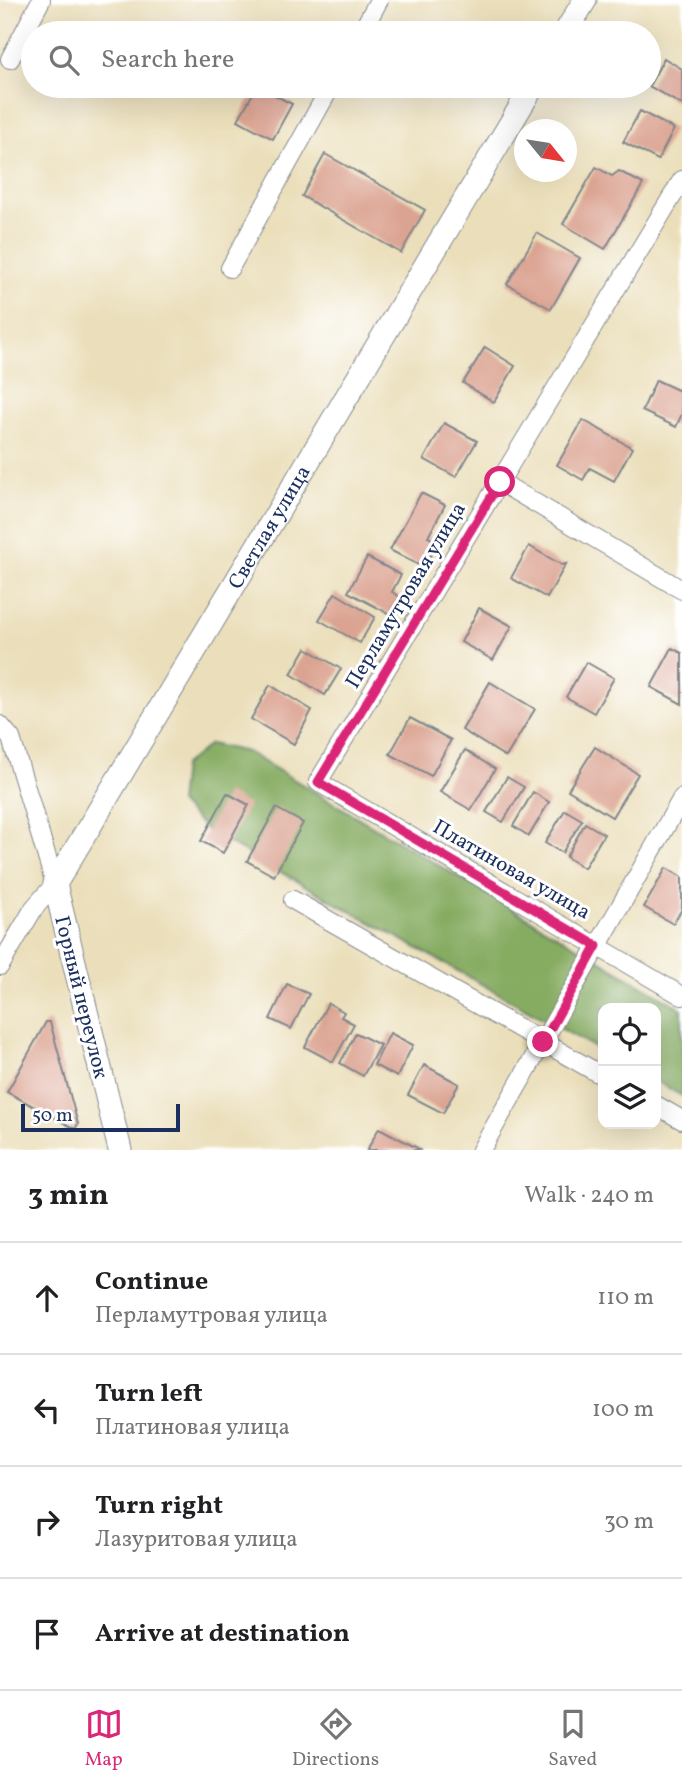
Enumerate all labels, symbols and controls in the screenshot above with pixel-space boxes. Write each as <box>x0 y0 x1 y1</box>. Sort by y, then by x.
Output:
search box <box>21 21 661 98</box>
icon: search <box>45 41 83 79</box>
text: Search here <box>101 42 234 78</box>
north arrow <box>514 119 577 182</box>
street label: Светлая улица <box>222 460 318 595</box>
route start <box>484 466 515 497</box>
street label: Перламутровая улица <box>339 497 473 694</box>
street label: Платиновая улица <box>427 813 596 927</box>
street label: Горный переулок <box>46 913 115 1082</box>
map controls <box>598 1003 661 1129</box>
button: locate <box>598 1003 661 1066</box>
route end <box>527 1026 558 1057</box>
button: layers <box>598 1066 661 1129</box>
scale bar <box>21 1101 180 1133</box>
text: 50 m <box>32 1103 73 1129</box>
text: 3 min <box>28 1175 109 1217</box>
text: Walk · 240 m <box>524 1180 654 1212</box>
text: Continue <box>95 1264 208 1300</box>
icon: ahead <box>28 1279 66 1317</box>
text: 110 m <box>597 1282 654 1314</box>
text: Перламутровая улица <box>95 1300 328 1332</box>
text: Turn left <box>95 1376 203 1412</box>
icon: left <box>28 1391 66 1429</box>
text: 100 m <box>592 1394 654 1426</box>
text: Платиновая улица <box>95 1412 290 1444</box>
text: Turn right <box>95 1488 223 1524</box>
icon: right <box>28 1503 66 1541</box>
text: 30 m <box>604 1506 654 1538</box>
text: Лазуритовая улица <box>95 1524 298 1556</box>
icon: arrive <box>28 1615 66 1653</box>
text: Arrive at destination <box>95 1616 350 1652</box>
tab: Map <box>85 1705 123 1773</box>
tab: Directions <box>292 1705 379 1773</box>
tab: Saved <box>548 1705 597 1773</box>

